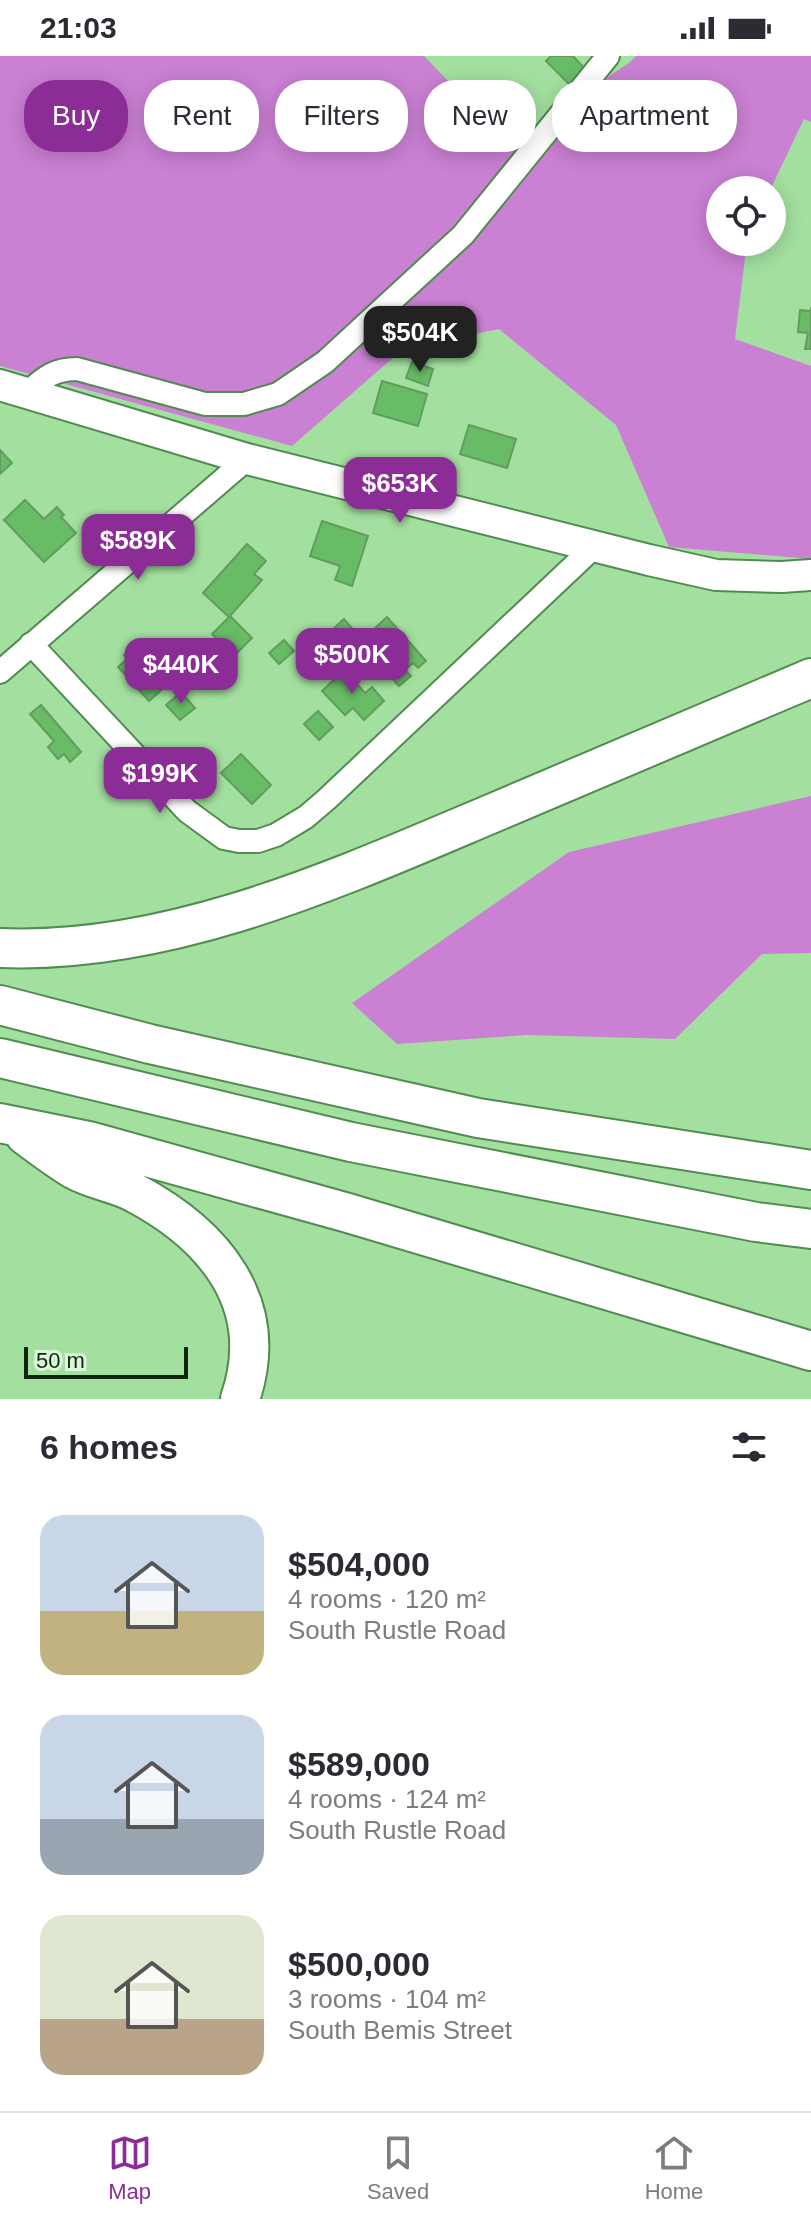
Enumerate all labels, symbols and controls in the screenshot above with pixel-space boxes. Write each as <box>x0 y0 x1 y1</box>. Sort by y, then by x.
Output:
text: 21:03 <box>40 11 117 44</box>
chip: Buy <box>24 80 128 152</box>
chip: Rent <box>144 80 259 152</box>
chip: Filters <box>275 80 408 152</box>
chip: New <box>424 80 536 152</box>
chip: Apartment <box>552 80 737 152</box>
map controls <box>706 176 786 256</box>
button: locate <box>706 176 786 256</box>
pin: $504K <box>364 306 476 374</box>
text: $504K <box>382 317 458 347</box>
pin: $653K <box>344 457 456 525</box>
text: $653K <box>362 468 438 498</box>
pin: $589K <box>82 514 194 582</box>
text: $589K <box>100 525 176 555</box>
pin: $500K <box>296 628 408 696</box>
pin: $440K <box>125 638 237 706</box>
text: $500K <box>314 639 390 669</box>
text: $440K <box>143 649 219 679</box>
pin: $199K <box>104 747 216 815</box>
text: $199K <box>122 758 198 788</box>
scale bar <box>24 1343 188 1379</box>
text: 50 m <box>36 1348 85 1373</box>
icon: filters <box>727 1425 771 1469</box>
text: 6 homes <box>40 1428 178 1466</box>
text: $504,000 <box>288 1545 430 1583</box>
icon: home <box>104 1547 200 1643</box>
text: 4 rooms · 120 m² <box>288 1584 486 1614</box>
text: South Rustle Road <box>288 1615 506 1645</box>
text: $589,000 <box>288 1745 430 1783</box>
icon: home <box>104 1747 200 1843</box>
text: 4 rooms · 124 m² <box>288 1784 486 1814</box>
text: South Rustle Road <box>288 1815 506 1845</box>
text: $500,000 <box>288 1945 430 1983</box>
icon: home <box>104 1947 200 2043</box>
text: 3 rooms · 104 m² <box>288 1984 486 2014</box>
text: South Bemis Street <box>288 2015 512 2045</box>
tab: Map <box>108 2131 152 2205</box>
tab: Saved <box>367 2131 429 2205</box>
tab: Home <box>645 2131 703 2205</box>

